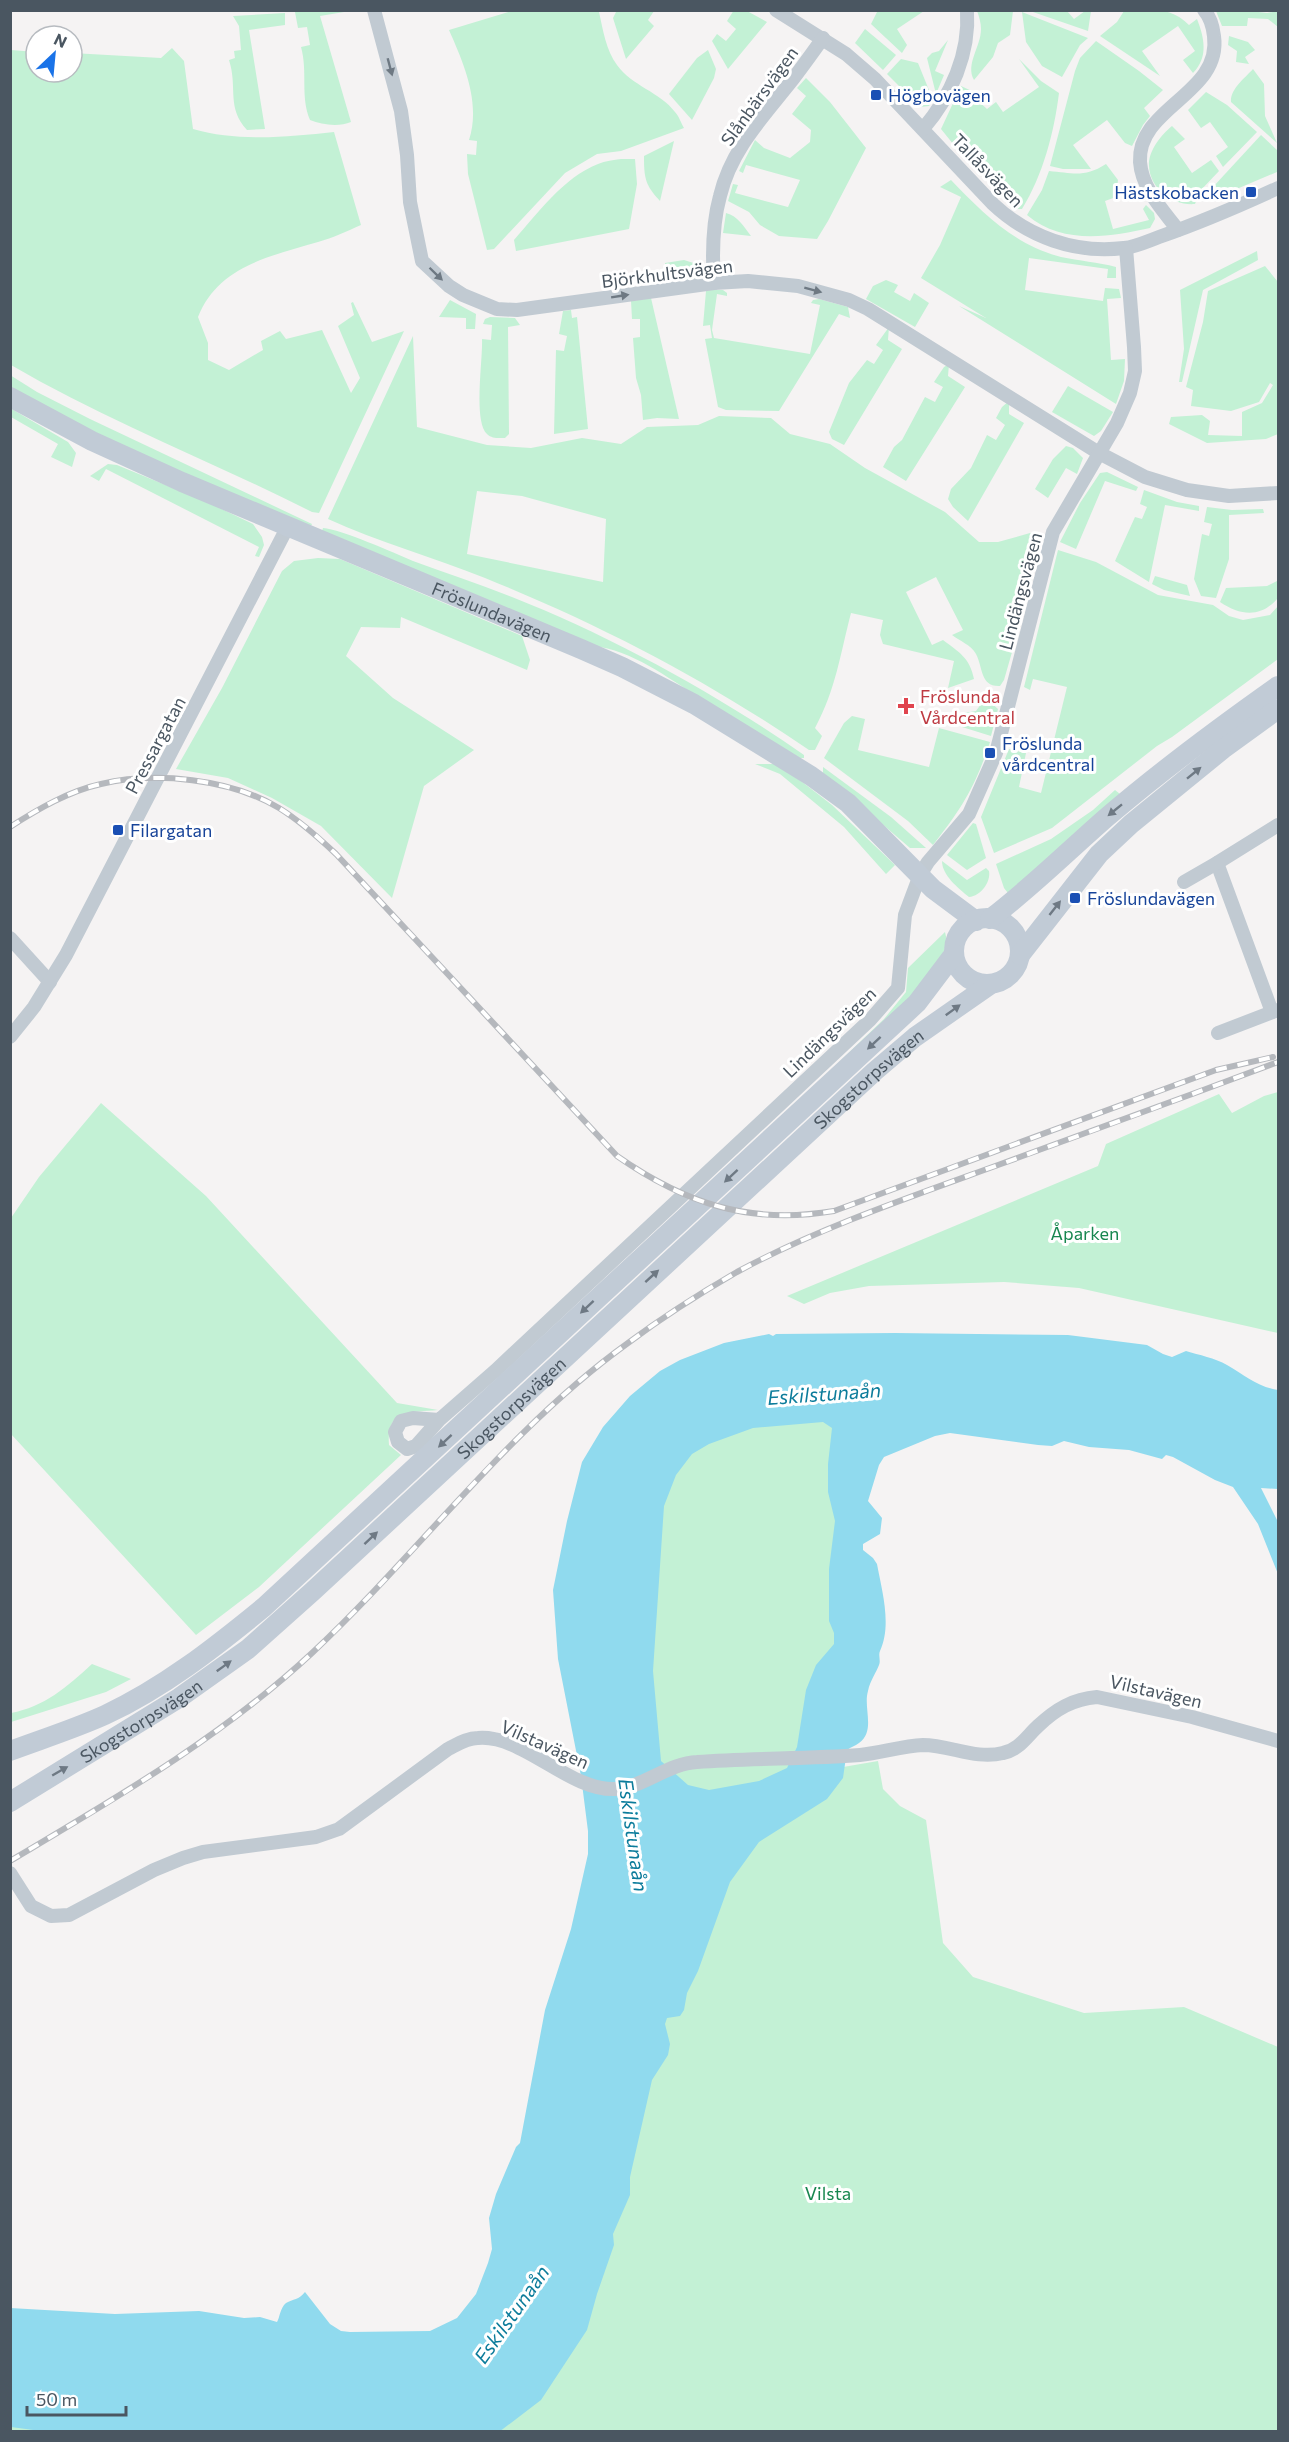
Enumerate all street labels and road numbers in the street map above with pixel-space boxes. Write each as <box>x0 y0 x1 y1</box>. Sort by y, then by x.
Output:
street label: Slånbärsvägen <box>716 42 802 150</box>
street label: Tallåsvägen <box>948 129 1028 211</box>
street label: Björkhultsvägen <box>600 254 734 292</box>
street label: Lindängsvägen <box>994 530 1046 652</box>
street label: Fröslundavägen <box>429 577 555 647</box>
street label: Pressargatan <box>120 693 190 797</box>
street label: Lindängsvägen <box>778 982 880 1082</box>
street label: Skogstorpsvägen <box>809 1024 928 1133</box>
street label: Skogstorpsvägen <box>452 1352 570 1463</box>
street label: Vilstavägen <box>1108 1670 1204 1712</box>
street label: Skogstorpsvägen <box>76 1674 206 1767</box>
street label: Vilstavägen <box>498 1715 592 1773</box>

